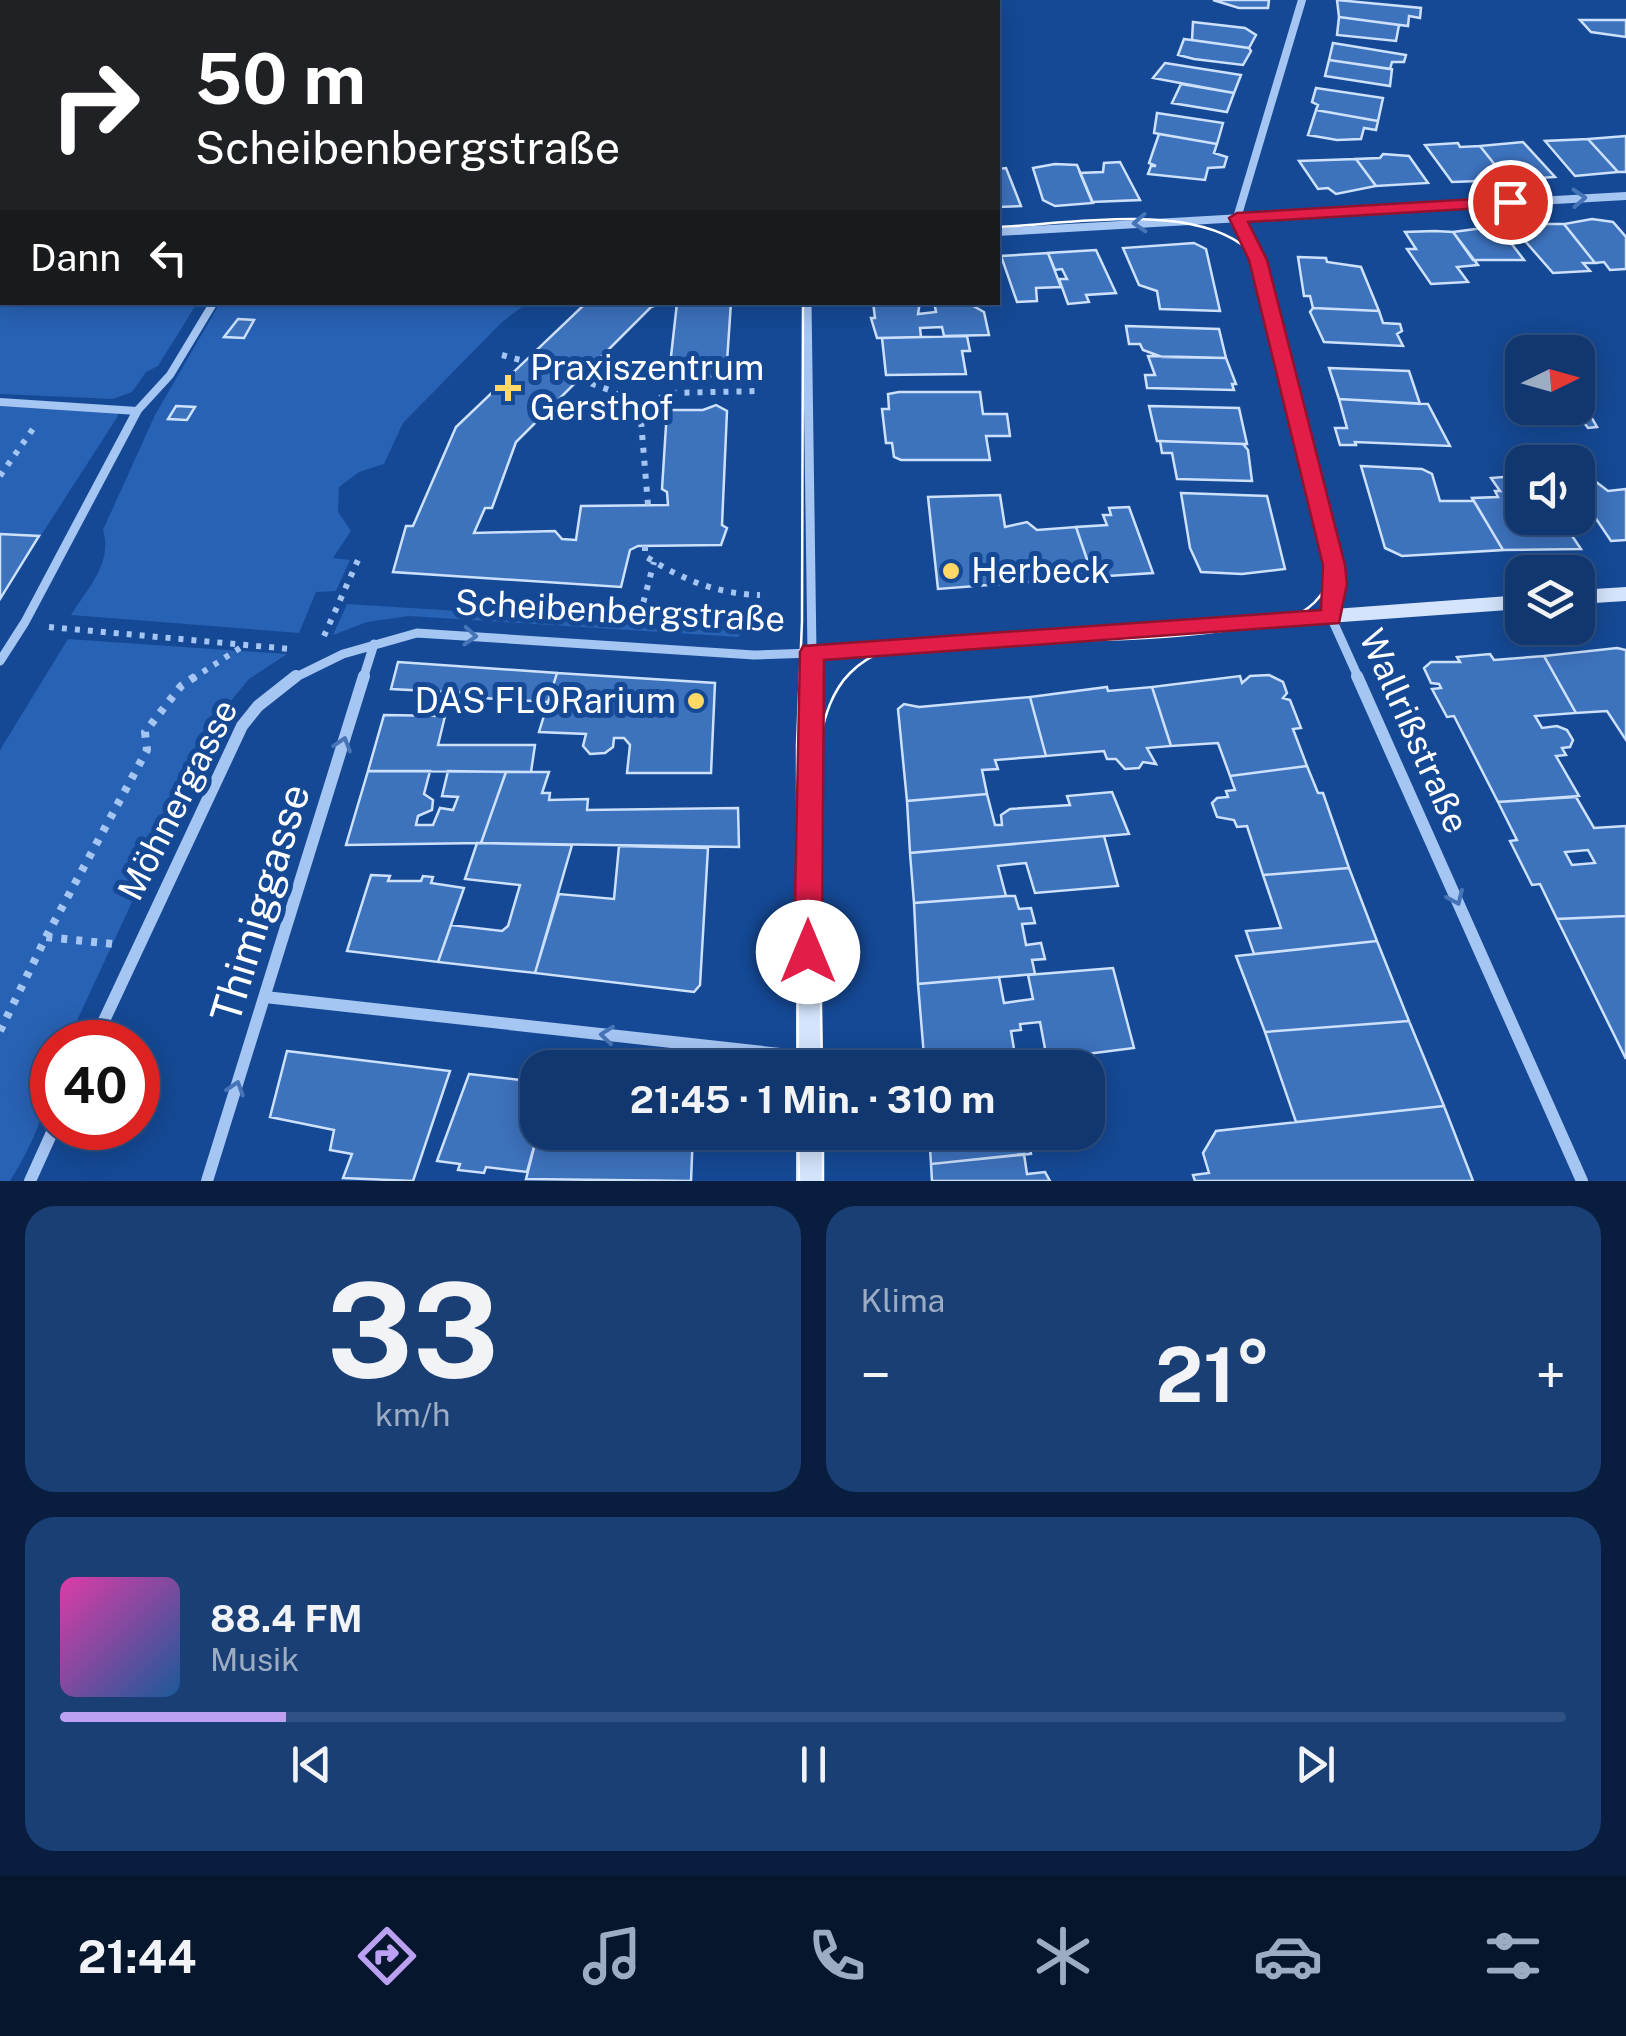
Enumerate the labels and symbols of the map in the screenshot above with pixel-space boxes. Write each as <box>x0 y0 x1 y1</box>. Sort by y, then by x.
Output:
pin <box>1468 160 1553 245</box>
one-way arrow <box>1572 188 1588 209</box>
one-way arrow <box>1132 212 1148 233</box>
north arrow <box>1505 335 1595 425</box>
place label: Praxiszentrum Gersthof <box>530 347 764 428</box>
marker: Praxiszentrum Gersthof <box>495 375 521 401</box>
place label: Herbeck <box>971 550 1110 591</box>
marker: Herbeck <box>940 560 962 582</box>
street label: Scheibenbergstraße <box>454 581 786 640</box>
street label: Wallrißstraße <box>1351 623 1478 839</box>
one-way arrow <box>463 625 479 647</box>
place label: DAS FLORarium <box>415 680 676 721</box>
marker: DAS FLORarium <box>685 690 707 712</box>
street label: Möhnergasse <box>109 693 246 907</box>
one-way arrow <box>331 737 352 754</box>
street label: Thimiggasse <box>200 778 319 1028</box>
one-way arrow <box>1444 888 1464 906</box>
position arrow <box>756 900 860 1004</box>
speed limit sign: 40 <box>30 1020 160 1150</box>
one-way arrow <box>599 1025 615 1046</box>
one-way arrow <box>225 1080 245 1097</box>

